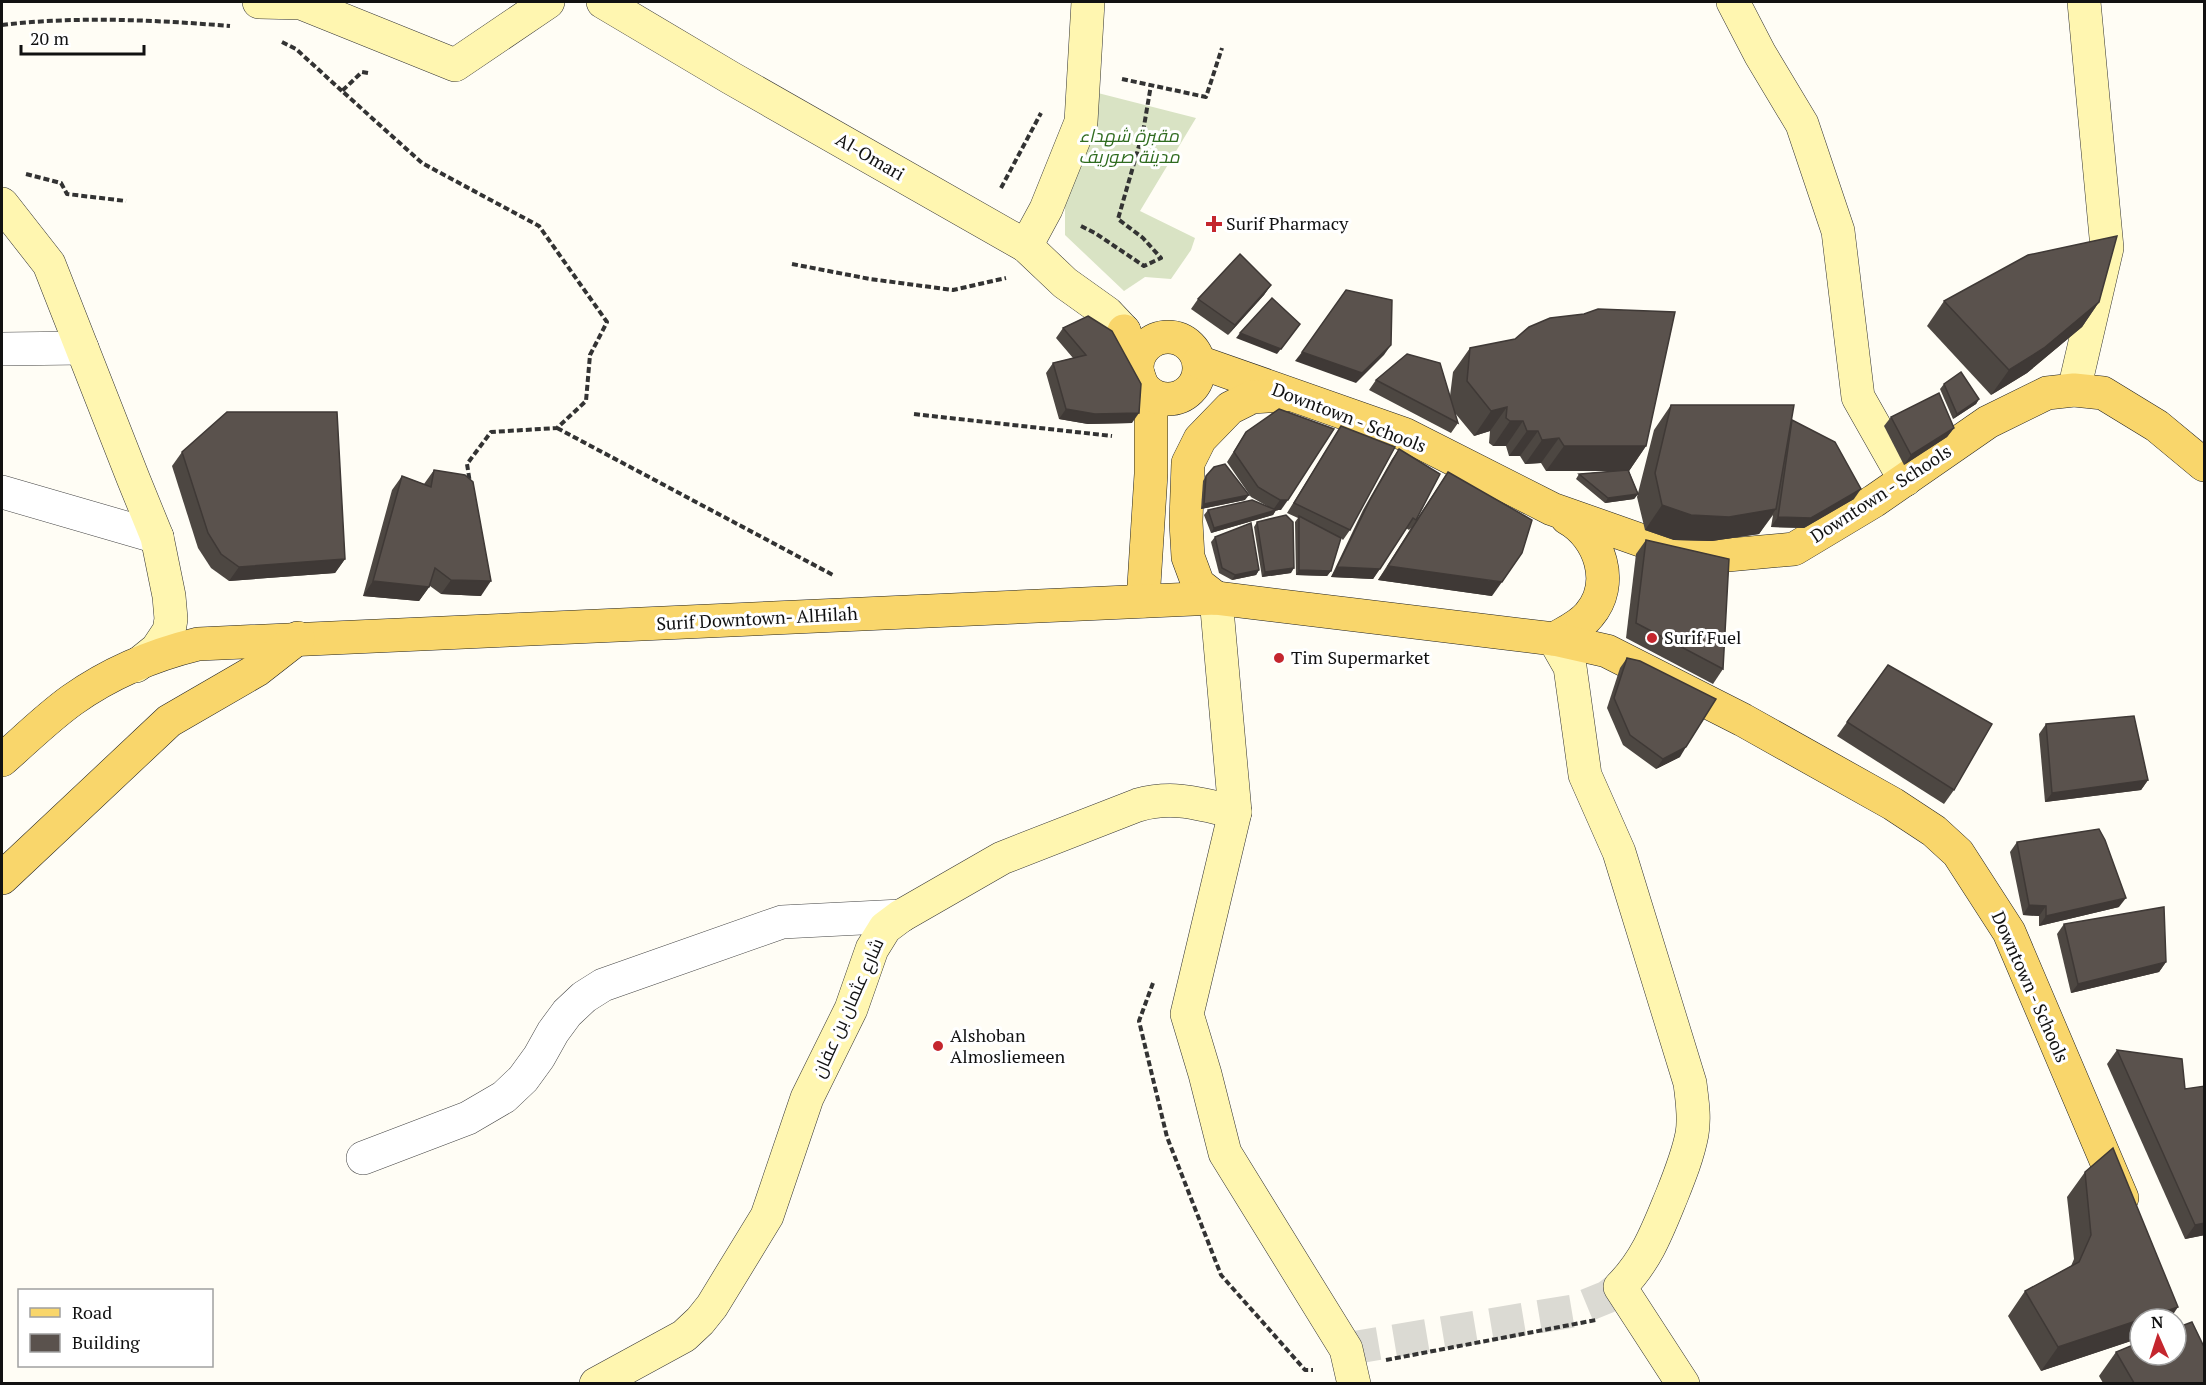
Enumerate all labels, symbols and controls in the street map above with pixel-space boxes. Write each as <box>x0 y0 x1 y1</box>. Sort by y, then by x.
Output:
scale bar <box>21 18 144 56</box>
text: 20 m <box>30 26 70 50</box>
park label: مقبرة شهداء مدينة صوريف <box>1078 123 1180 168</box>
street label: Al-Omari <box>832 127 909 185</box>
place label: Surif Pharmacy <box>1226 211 1349 235</box>
marker: Surif Pharmacy <box>1207 217 1221 231</box>
street label: Downtown - Schools <box>1269 377 1430 458</box>
street label: Downtown - Schools <box>1805 439 1955 548</box>
street label: Surif Downtown- AlHilah <box>656 601 859 635</box>
place label: Surif Fuel <box>1664 625 1741 649</box>
marker: Surif Fuel <box>1645 631 1659 645</box>
place label: Tim Supermarket <box>1291 645 1430 669</box>
marker: Tim Supermarket <box>1272 651 1286 665</box>
street label: Downtown - Schools <box>1987 907 2075 1066</box>
street label: شارع عثمان بن عفان <box>806 934 890 1082</box>
place label: Alshoban Almosliemeen <box>950 1023 1066 1068</box>
marker: Alshoban Almosliemeen <box>931 1039 945 1053</box>
legend <box>18 1289 213 1367</box>
text: Road <box>72 1300 112 1324</box>
north arrow <box>2128 1307 2188 1367</box>
text: N <box>2151 1311 2164 1333</box>
text: Building <box>72 1330 140 1354</box>

